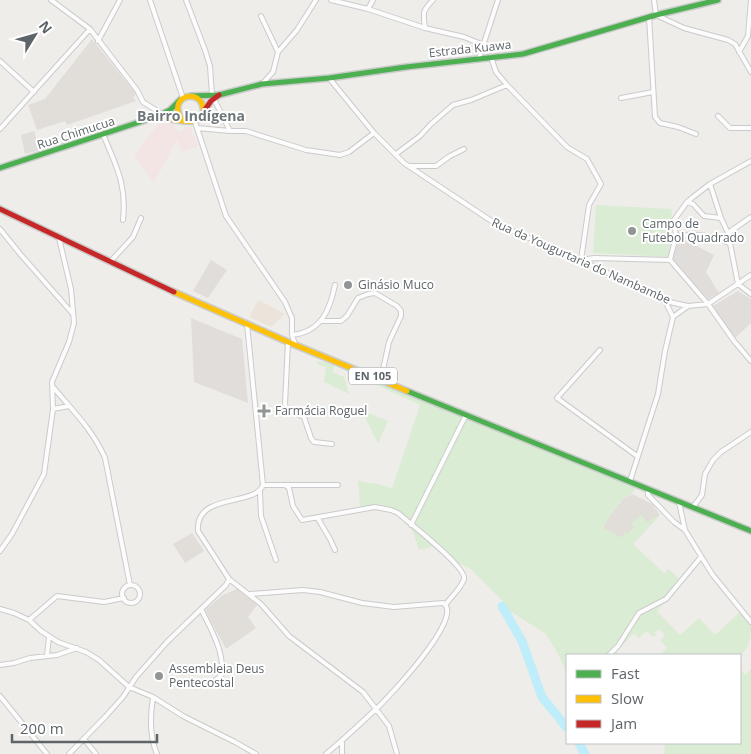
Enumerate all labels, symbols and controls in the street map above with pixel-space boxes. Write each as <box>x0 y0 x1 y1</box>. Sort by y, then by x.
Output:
north arrow <box>10 10 60 60</box>
text: N <box>35 17 57 37</box>
street label: Estrada Kuawa <box>428 36 512 61</box>
district label: Bairro Indígena <box>137 106 245 125</box>
street label: Rua Chimucua <box>35 112 117 153</box>
street label: Rua da Yougurtaria do Nambambe <box>489 213 674 308</box>
place label: Campo de Futebol Quadrado <box>642 215 744 246</box>
marker: Campo de Futebol Quadrado <box>626 225 638 237</box>
place label: Ginásio Muco <box>358 276 434 293</box>
marker: Ginásio Muco <box>342 279 354 291</box>
road number: EN 105 <box>349 368 397 384</box>
place label: Farmácia Roguel <box>275 402 367 419</box>
marker: Farmácia Roguel <box>257 404 271 418</box>
legend <box>566 654 741 744</box>
place label: Assembleia Deus Pentecostal <box>169 660 265 691</box>
text: Fast <box>611 663 640 683</box>
marker: Assembleia Deus Pentecostal <box>153 670 165 682</box>
text: Slow <box>611 688 644 708</box>
scale bar <box>12 712 158 744</box>
text: Jam <box>609 713 637 733</box>
text: 200 m <box>20 718 64 738</box>

